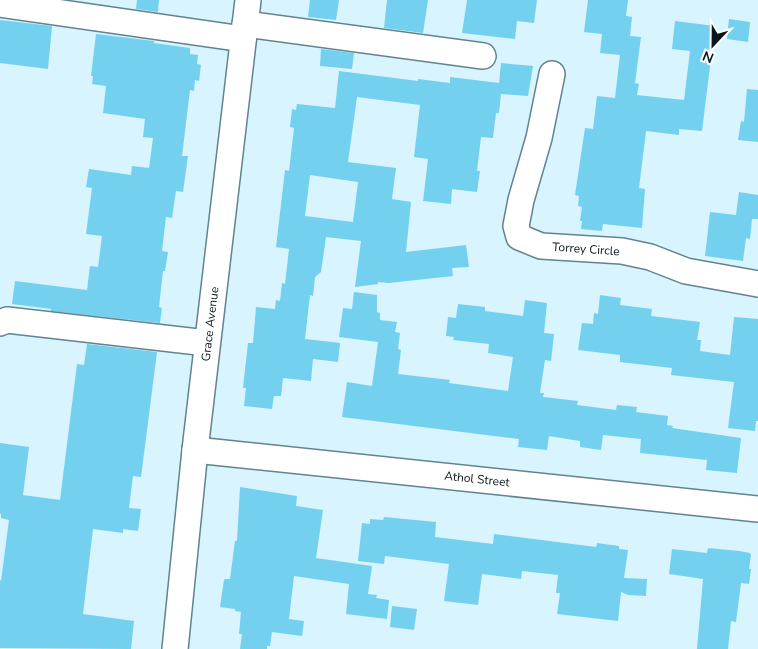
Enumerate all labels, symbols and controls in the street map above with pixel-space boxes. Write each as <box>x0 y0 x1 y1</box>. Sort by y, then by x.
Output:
north arrow <box>688 20 738 70</box>
text: N <box>700 46 717 67</box>
street label: Torrey Circle <box>552 239 620 259</box>
street label: Grace Avenue <box>197 286 223 362</box>
street label: Athol Street <box>444 468 511 490</box>

